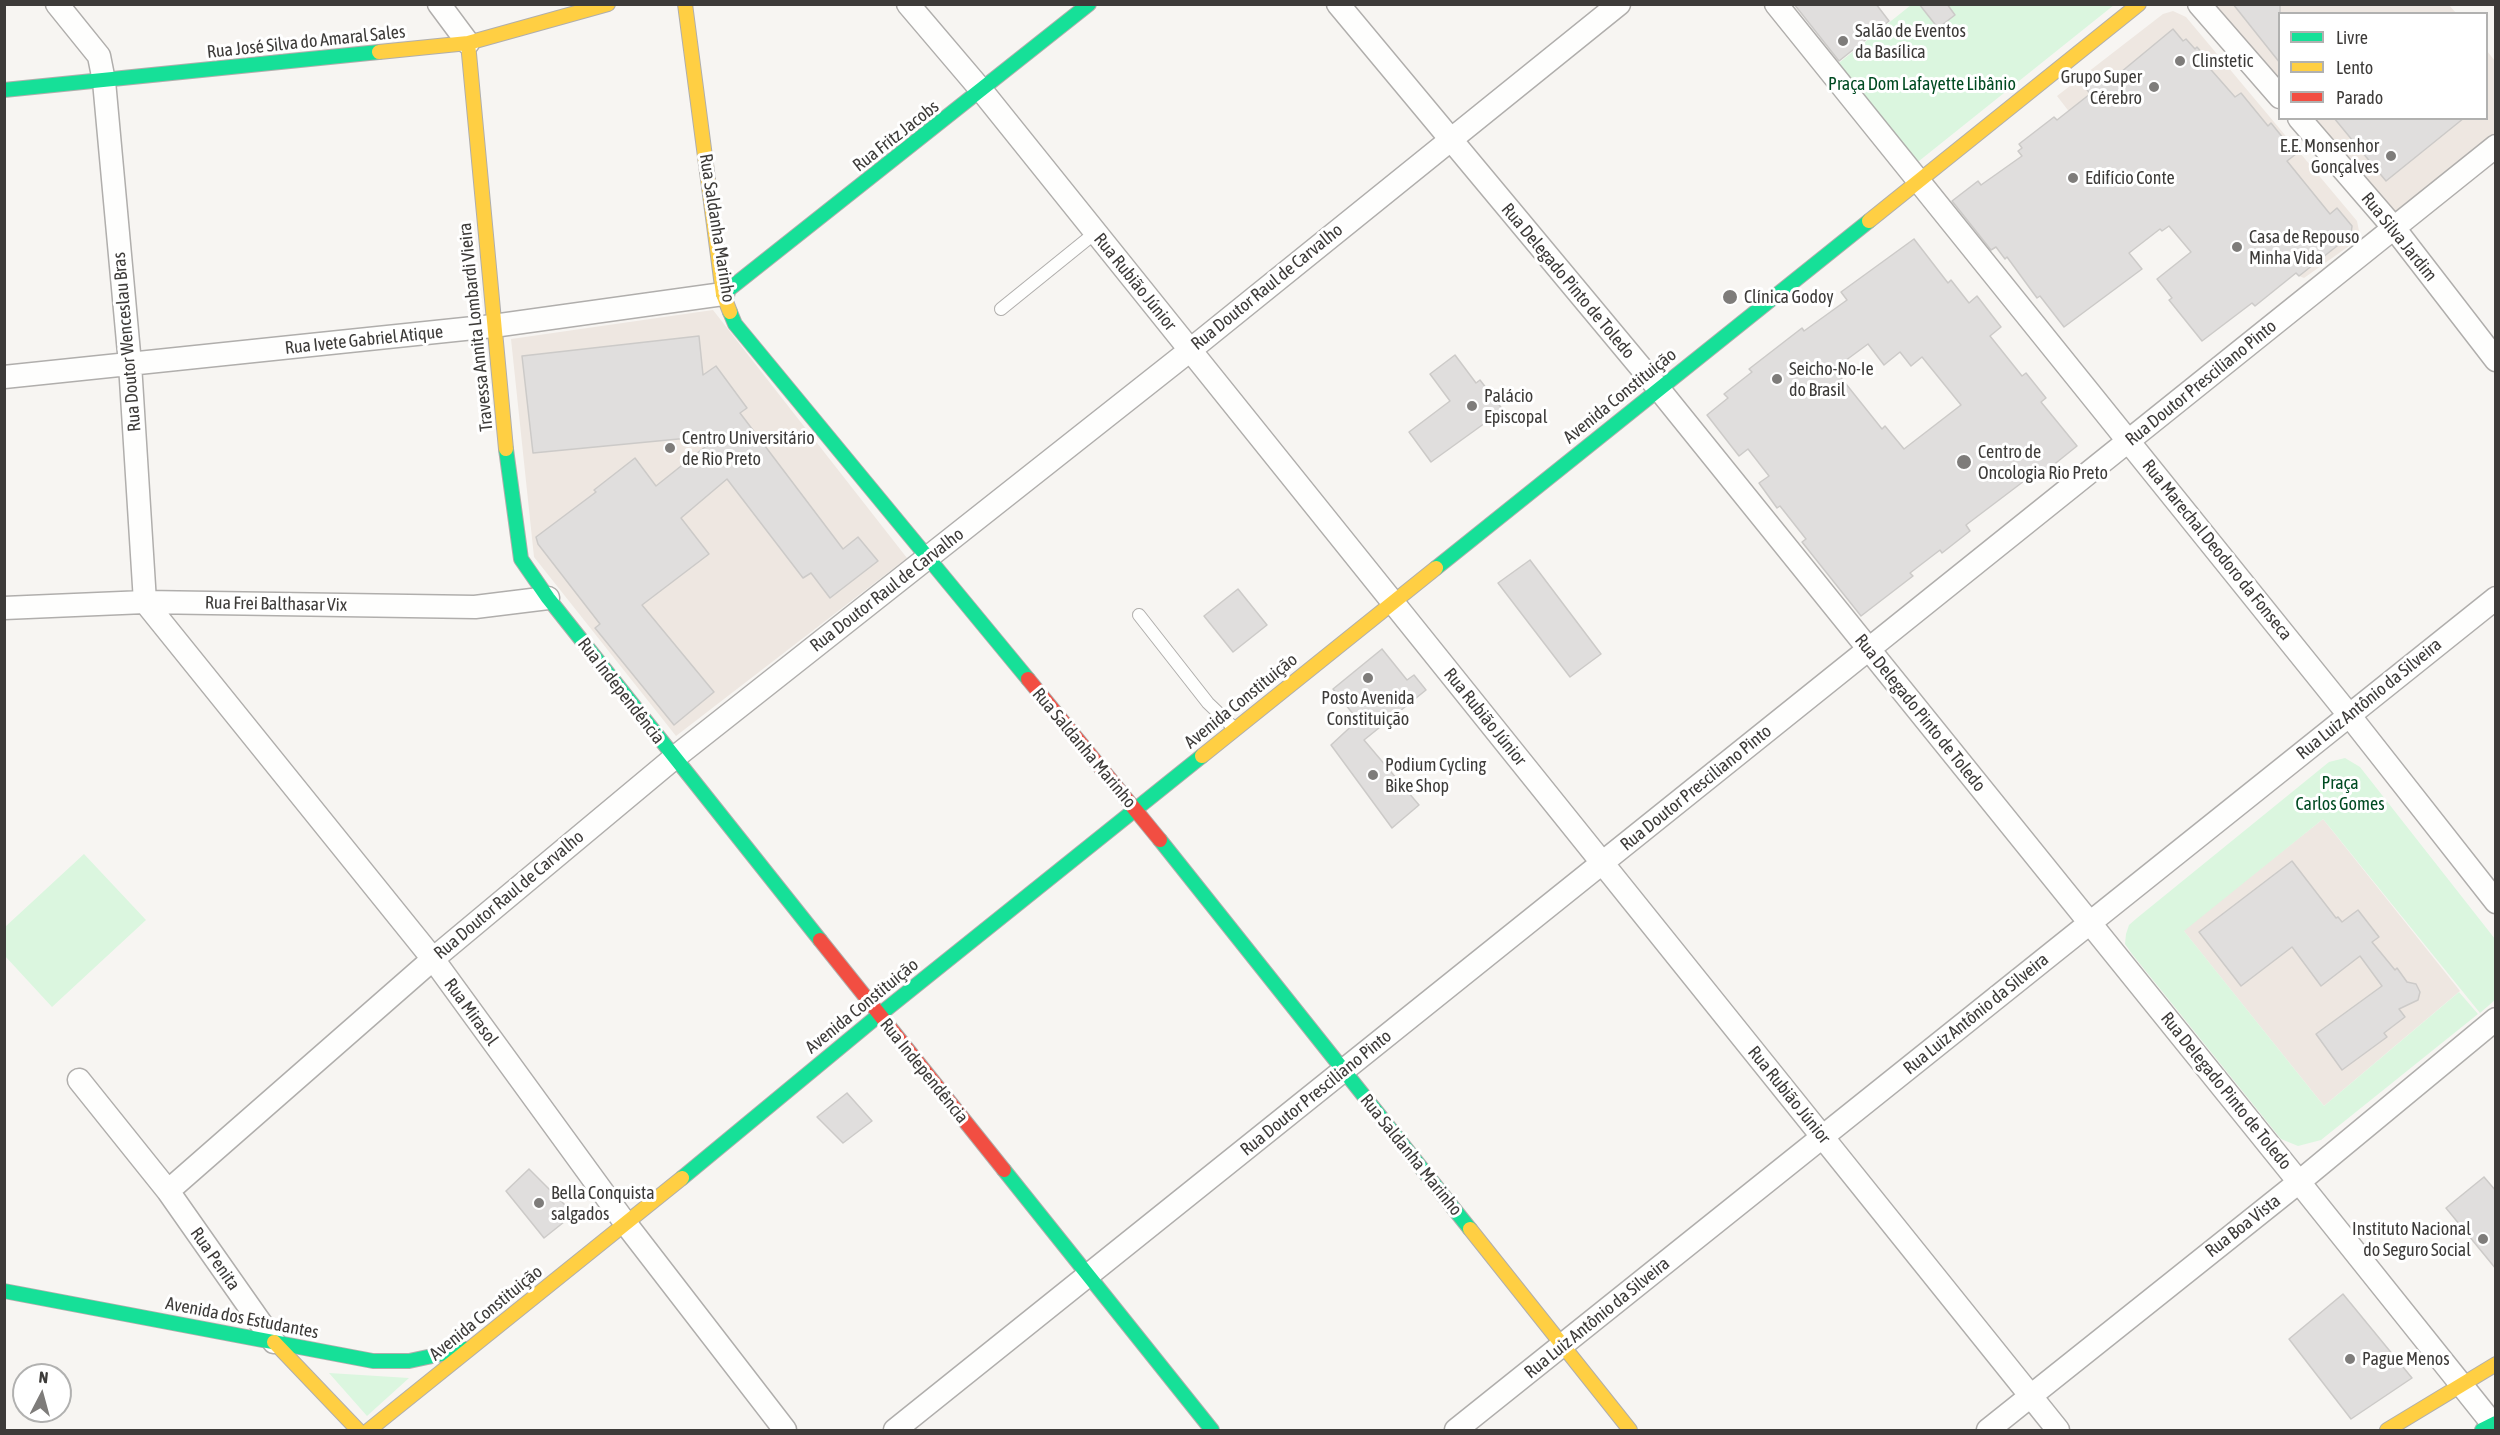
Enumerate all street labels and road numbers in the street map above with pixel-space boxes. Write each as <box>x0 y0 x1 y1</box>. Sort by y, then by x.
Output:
street label: Rua José Silva do Amaral Sales <box>206 21 406 63</box>
street label: Rua Fritz Jacobs <box>849 96 943 176</box>
street label: Rua Saldanha Marinho <box>695 152 739 304</box>
street label: Rua Silva Jardim <box>2357 188 2441 286</box>
street label: Rua Delegado Pinto de Toledo <box>1497 199 1639 363</box>
street label: Rua Doutor Raul de Carvalho <box>1187 219 1347 355</box>
street label: Travessa Annita Lombardi Vieira <box>454 222 498 432</box>
street label: Rua Rubião Júnior <box>1089 229 1181 335</box>
street label: Rua Doutor Wenceslau Bras <box>108 251 146 433</box>
street label: Rua Doutor Presciliano Pinto <box>2121 315 2281 451</box>
street label: Rua Ivete Gabriel Atique <box>284 321 444 359</box>
street label: Avenida Constituição <box>1559 344 1681 448</box>
street label: Rua Marechal Deodoro da Fonseca <box>2137 455 2297 645</box>
street label: Rua Doutor Raul de Carvalho <box>806 523 968 657</box>
street label: Rua Frei Balthasar Vix <box>205 592 347 616</box>
street label: Rua Delegado Pinto de Toledo <box>1850 630 1990 796</box>
street label: Rua Independência <box>573 634 669 748</box>
street label: Rua Luiz Antônio da Silveira <box>2292 634 2446 764</box>
street label: Avenida Constituição <box>1180 649 1302 753</box>
street label: Rua Rubião Júnior <box>1439 664 1531 770</box>
street label: Rua Saldanha Marinho <box>1028 684 1140 812</box>
street label: Rua Doutor Presciliano Pinto <box>1616 720 1776 856</box>
street label: Rua Doutor Raul de Carvalho <box>430 826 588 964</box>
street label: Rua Luiz Antônio da Silveira <box>1899 949 2053 1079</box>
street label: Avenida Constituição <box>801 954 923 1058</box>
street label: Rua Mirasol <box>439 974 503 1050</box>
street label: Rua Delegado Pinto de Toledo <box>2156 1008 2296 1174</box>
street label: Rua Independência <box>875 1014 973 1128</box>
street label: Rua Doutor Presciliano Pinto <box>1236 1025 1396 1161</box>
street label: Rua Rubião Júnior <box>1743 1042 1835 1148</box>
street label: Rua Saldanha Marinho <box>1355 1090 1467 1220</box>
street label: Rua Boa Vista <box>2201 1190 2285 1262</box>
street label: Rua Penita <box>186 1223 244 1295</box>
street label: Rua Luiz Antônio da Silveira <box>1520 1253 1674 1383</box>
street label: Avenida Constituição <box>425 1261 547 1365</box>
street label: Avenida dos Estudantes <box>164 1293 320 1343</box>

